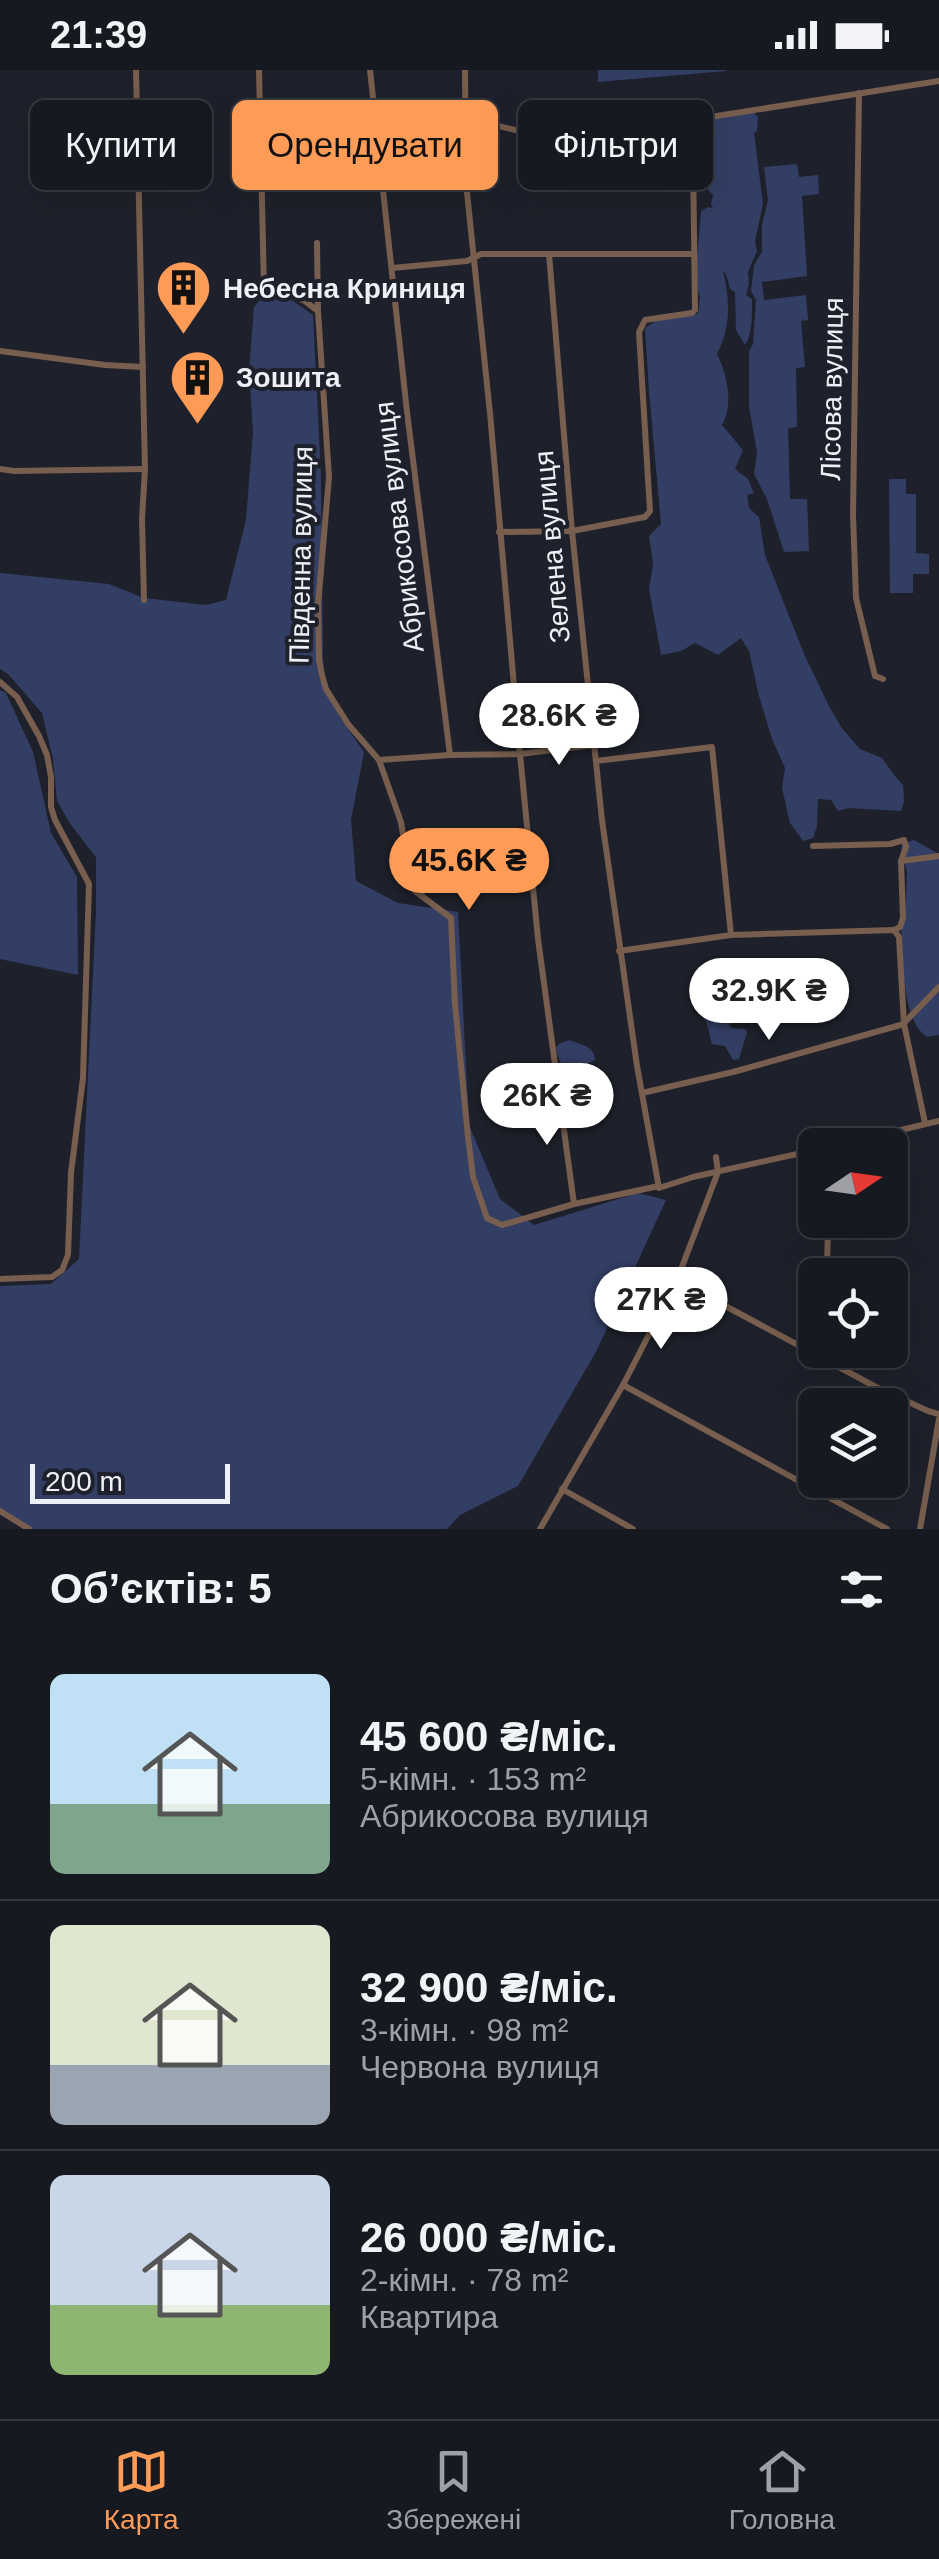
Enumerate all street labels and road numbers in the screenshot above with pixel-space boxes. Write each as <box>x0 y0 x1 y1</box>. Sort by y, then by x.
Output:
street label: Лісова вулиця <box>815 297 849 481</box>
street label: Абрикосова вулиця <box>368 400 430 654</box>
street label: Південна вулиця <box>284 446 318 664</box>
street label: Зелена вулиця <box>528 449 576 645</box>

